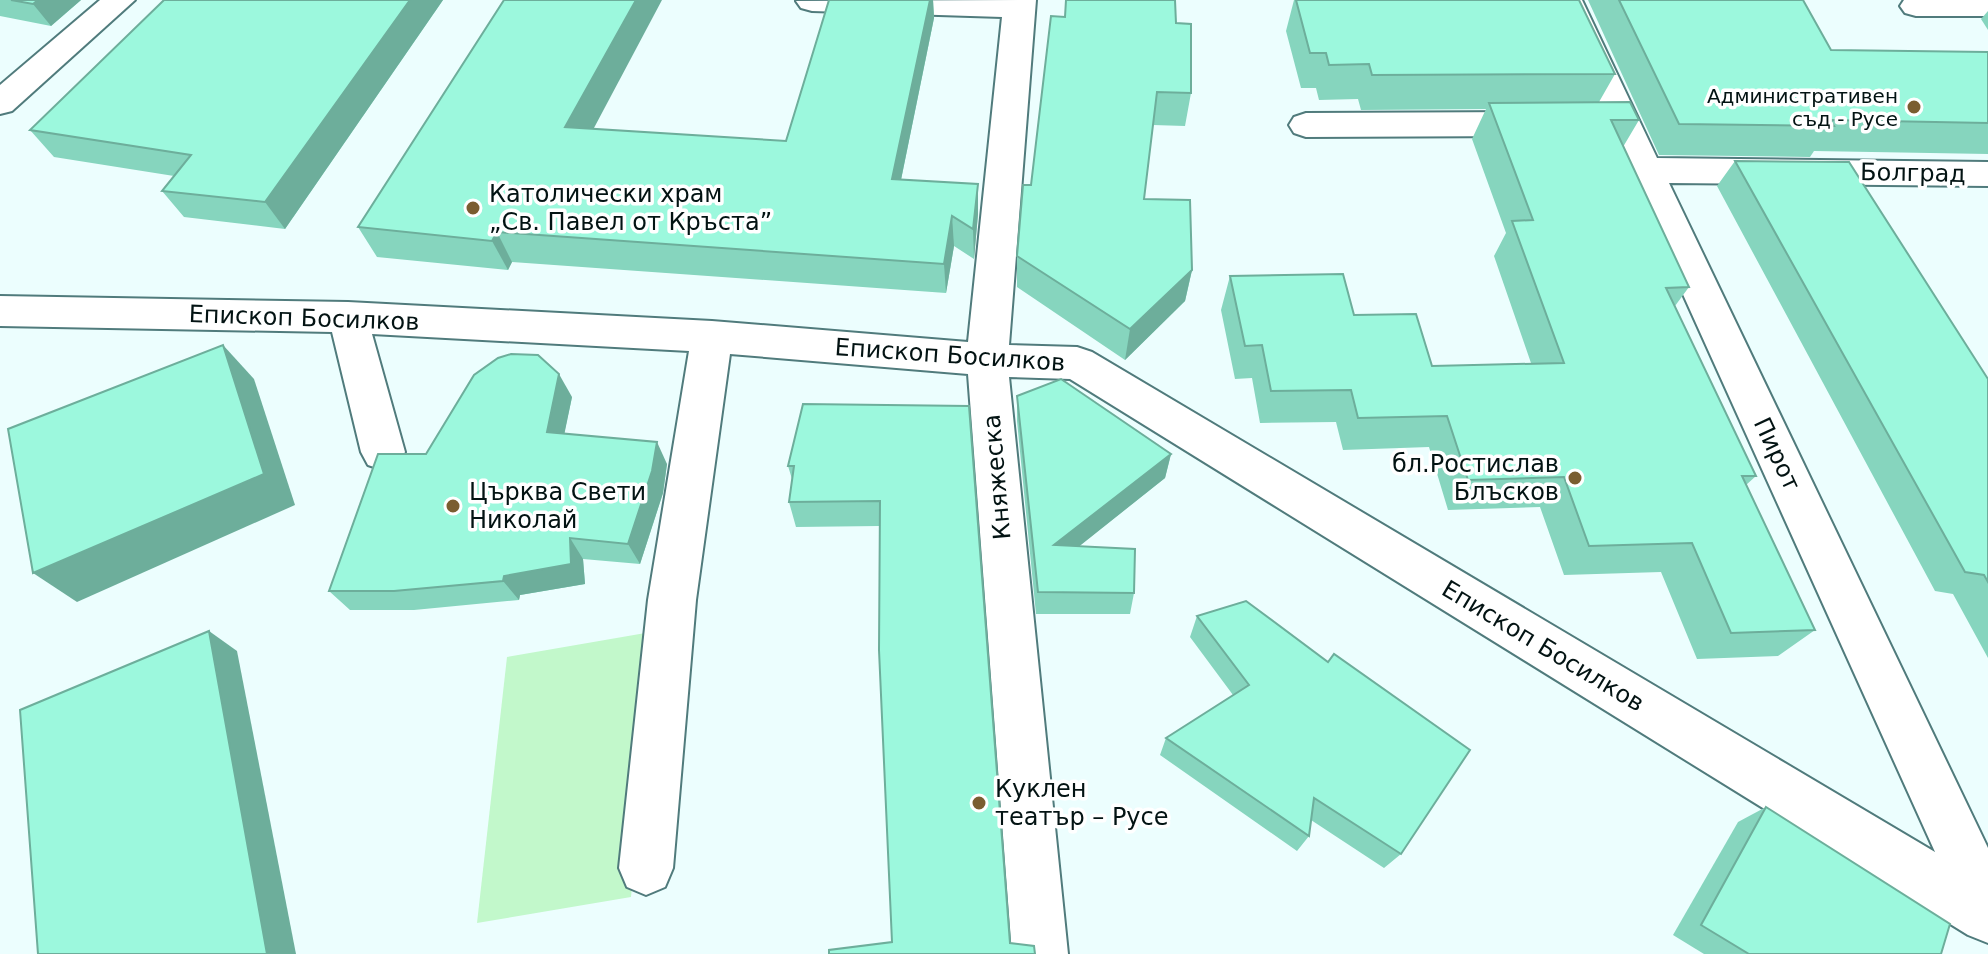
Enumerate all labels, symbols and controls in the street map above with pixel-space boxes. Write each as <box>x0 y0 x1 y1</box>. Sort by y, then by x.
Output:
place label: Административен съд - Русе <box>1707 84 1898 131</box>
marker: Административен съд - Русе <box>1905 98 1923 116</box>
street label: Болград <box>1860 158 1966 188</box>
place label: Католически храм „Св. Павел от Кръста” <box>489 180 772 236</box>
marker: Католически храм „Св. Павел от Кръста” <box>464 199 482 217</box>
street label: Епископ Босилков <box>188 300 420 336</box>
street label: Епископ Босилков <box>834 333 1066 377</box>
street label: Княжеска <box>978 413 1016 541</box>
street label: Пирот <box>1748 413 1806 495</box>
place label: бл.Ростислав Блъсков <box>1392 450 1559 506</box>
marker: бл.Ростислав Блъсков <box>1566 469 1584 487</box>
place label: Църква Свети Николай <box>469 478 646 534</box>
marker: Църква Свети Николай <box>444 497 462 515</box>
street label: Епископ Босилков <box>1437 575 1649 717</box>
place label: Куклен театър – Русе <box>995 775 1169 831</box>
marker: Куклен театър – Русе <box>970 794 988 812</box>

